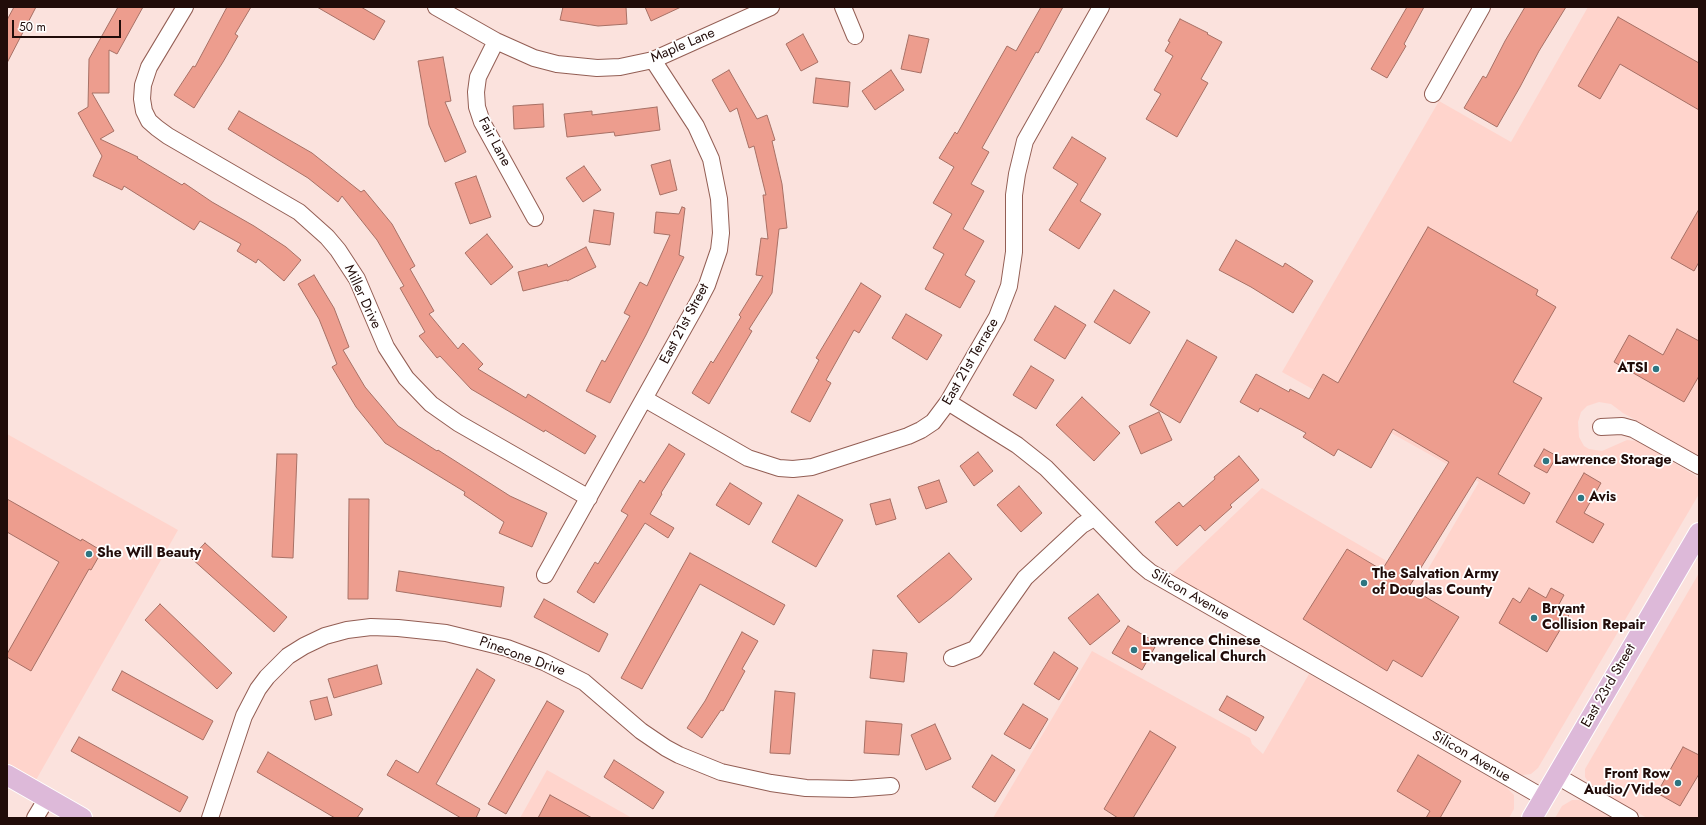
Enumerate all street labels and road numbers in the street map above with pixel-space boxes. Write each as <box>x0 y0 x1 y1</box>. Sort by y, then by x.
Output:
street label: Maple Lane <box>648 25 718 67</box>
street label: Fair Lane <box>474 114 514 170</box>
street label: Miller Drive <box>340 262 384 332</box>
street label: East 21st Street <box>657 281 713 367</box>
street label: East 21st Terrace <box>939 316 1003 408</box>
street label: Silicon Avenue <box>1148 566 1232 624</box>
street label: Pinecone Drive <box>477 634 567 680</box>
street label: East 23rd Street <box>1578 641 1640 731</box>
street label: Silicon Avenue <box>1429 728 1513 786</box>

